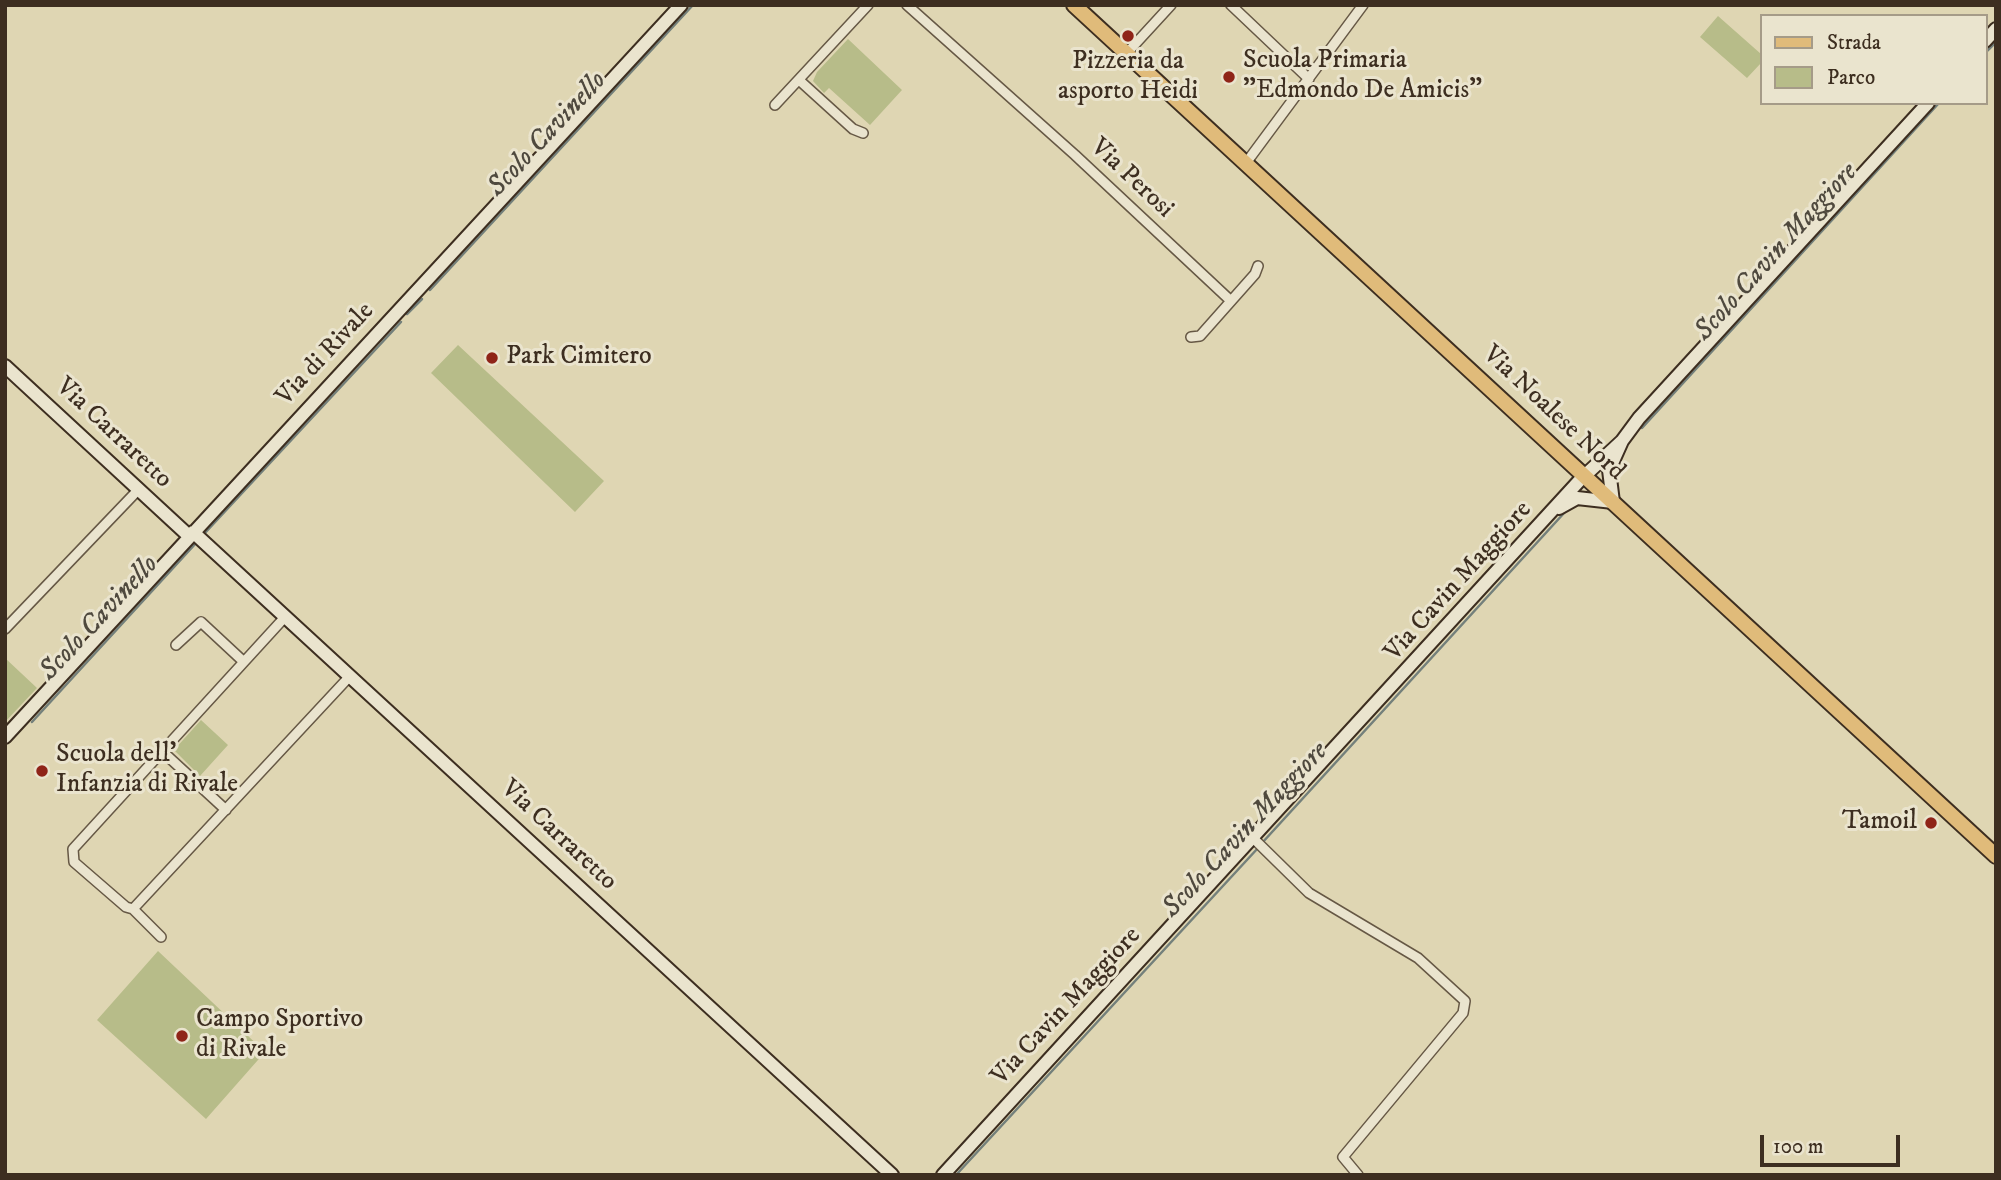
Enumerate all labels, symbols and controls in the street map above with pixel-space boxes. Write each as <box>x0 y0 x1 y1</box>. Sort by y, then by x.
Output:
legend <box>1759 14 1987 105</box>
marker: Pizzeria da asporto Heidi <box>1120 28 1136 44</box>
text: Strada <box>1827 30 1881 56</box>
place label: Scuola Primaria "Edmondo De Amicis" <box>1243 46 1482 108</box>
place label: Pizzeria da asporto Heidi <box>1058 47 1198 108</box>
water label: Scolo Cavinello <box>481 65 615 205</box>
text: Parco <box>1827 65 1875 91</box>
marker: Scuola Primaria "Edmondo De Amicis" <box>1221 69 1237 85</box>
street label: Via Perosi <box>1083 133 1179 225</box>
water label: Scolo Cavin Maggiore <box>1688 157 1866 349</box>
street label: Via di Rivale <box>270 297 382 413</box>
street label: Via Noalese Nord <box>1475 340 1631 488</box>
place label: Park Cimitero <box>506 342 652 374</box>
marker: Park Cimitero <box>484 350 500 366</box>
street label: Via Carraretto <box>48 372 178 496</box>
street label: Via Cavin Maggiore <box>1379 495 1539 669</box>
water label: Scolo Cavinello <box>33 549 167 689</box>
water label: Scolo Cavin Maggiore <box>1156 736 1336 926</box>
place label: Scuola dell' Infanzia di Rivale <box>56 740 238 802</box>
marker: Scuola dell' Infanzia di Rivale <box>34 763 50 779</box>
street label: Via Carraretto <box>493 774 623 898</box>
place label: Tamoil <box>1842 807 1917 839</box>
marker: Tamoil <box>1923 815 1939 831</box>
street label: Via Cavin Maggiore <box>986 921 1148 1093</box>
place label: Campo Sportivo di Rivale <box>196 1005 363 1066</box>
marker: Campo Sportivo di Rivale <box>174 1028 190 1044</box>
scale bar <box>1763 1120 1903 1164</box>
text: 100 m <box>1773 1134 1824 1160</box>

